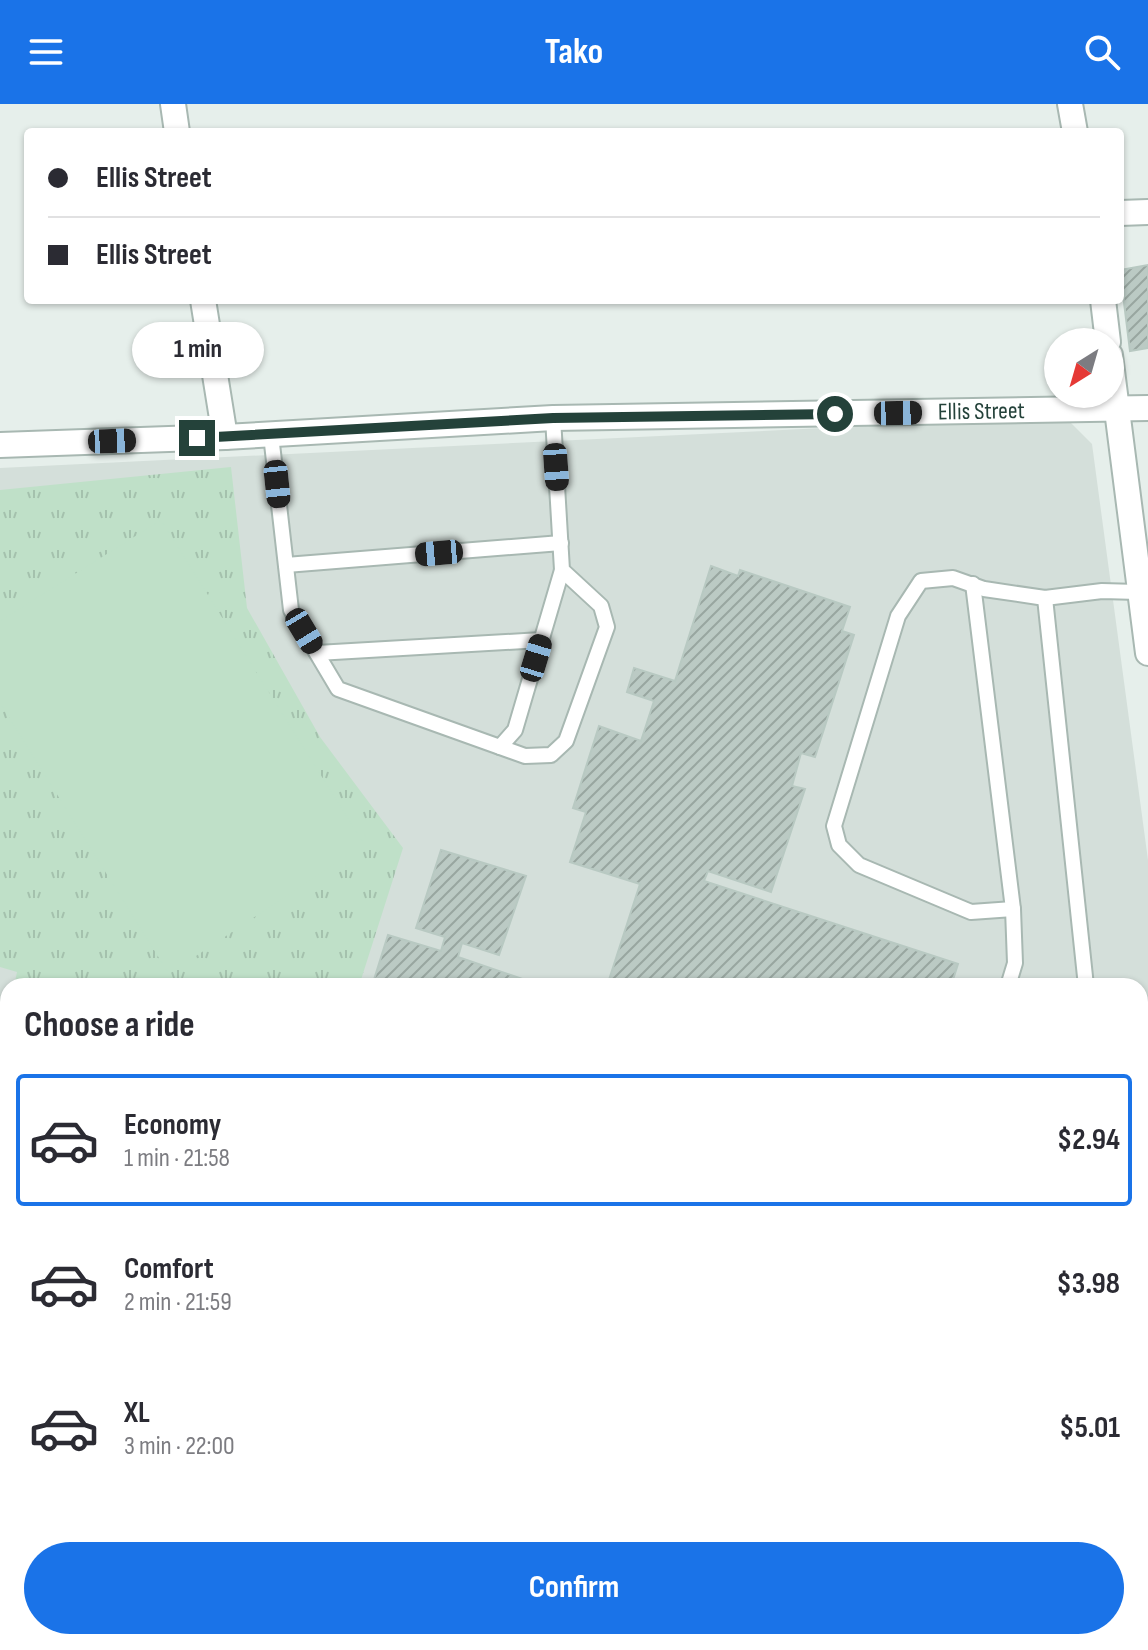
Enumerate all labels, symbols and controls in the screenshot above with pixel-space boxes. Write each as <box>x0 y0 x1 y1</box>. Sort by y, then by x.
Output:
icon: menu <box>24 30 68 74</box>
icon: search <box>1080 30 1124 74</box>
text: Tako <box>545 31 603 74</box>
text: Ellis Street <box>96 160 212 196</box>
text: Ellis Street <box>96 237 212 273</box>
callout: 1 min <box>131 322 263 378</box>
north arrow <box>1044 328 1124 408</box>
map controls <box>1044 328 1124 408</box>
text: 1 min <box>174 334 222 365</box>
route start <box>817 396 853 432</box>
street label: Ellis Street <box>938 396 1025 427</box>
car <box>874 401 922 425</box>
route end <box>179 420 215 456</box>
car <box>88 428 136 454</box>
car <box>542 442 570 492</box>
car <box>263 459 291 509</box>
car <box>414 539 464 567</box>
car <box>281 604 327 658</box>
car <box>518 632 554 684</box>
text: Choose a ride <box>24 1004 195 1047</box>
icon: car <box>28 1104 100 1176</box>
text: Economy <box>124 1107 221 1143</box>
text: $2.94 <box>1057 1122 1120 1158</box>
text: 1 min · 21:58 <box>124 1143 230 1174</box>
icon: car <box>28 1248 100 1320</box>
text: Comfort <box>124 1251 214 1287</box>
text: $3.98 <box>1056 1266 1120 1302</box>
text: 2 min · 21:59 <box>124 1287 232 1318</box>
icon: car <box>28 1392 100 1464</box>
text: XL <box>124 1395 150 1431</box>
text: $5.01 <box>1059 1410 1120 1446</box>
text: 3 min · 22:00 <box>124 1431 235 1462</box>
button: Confirm <box>24 1542 1124 1634</box>

